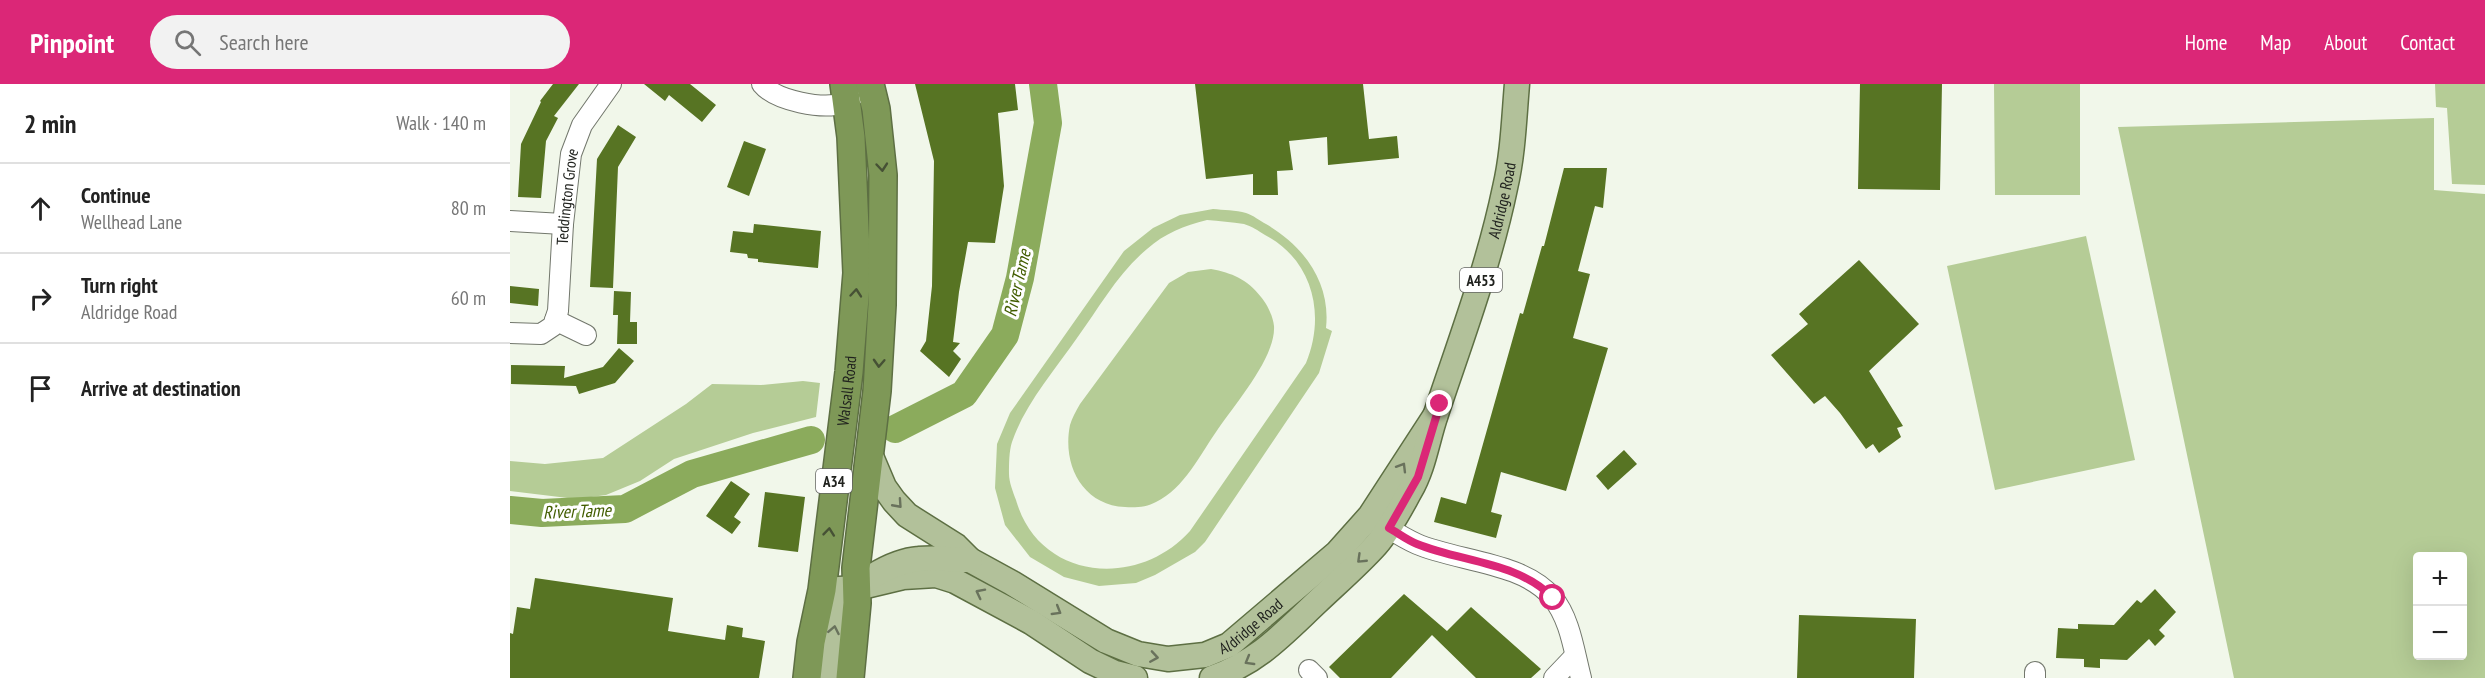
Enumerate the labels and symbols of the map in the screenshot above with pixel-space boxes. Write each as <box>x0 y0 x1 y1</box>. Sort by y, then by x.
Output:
street label: Teddington Grove <box>552 145 582 245</box>
street label: Aldridge Road <box>1483 161 1520 241</box>
one-way arrow <box>875 163 888 172</box>
water label: River Tame <box>998 246 1036 319</box>
road number: A453 <box>1460 268 1502 292</box>
one-way arrow <box>849 289 862 298</box>
street label: Walsall Road <box>832 355 860 427</box>
one-way arrow <box>872 359 885 368</box>
route end <box>1426 390 1452 416</box>
one-way arrow <box>1394 463 1406 473</box>
road number: A34 <box>816 469 852 493</box>
one-way arrow <box>891 497 902 508</box>
water label: River Tame <box>543 498 613 524</box>
one-way arrow <box>822 527 834 536</box>
one-way arrow <box>1358 552 1369 563</box>
route start <box>1539 584 1565 610</box>
one-way arrow <box>975 589 986 601</box>
street label: Aldridge Road <box>1216 594 1287 658</box>
one-way arrow <box>1051 603 1061 615</box>
one-way arrow <box>827 625 840 635</box>
one-way arrow <box>1149 650 1159 662</box>
one-way arrow <box>1245 654 1255 665</box>

